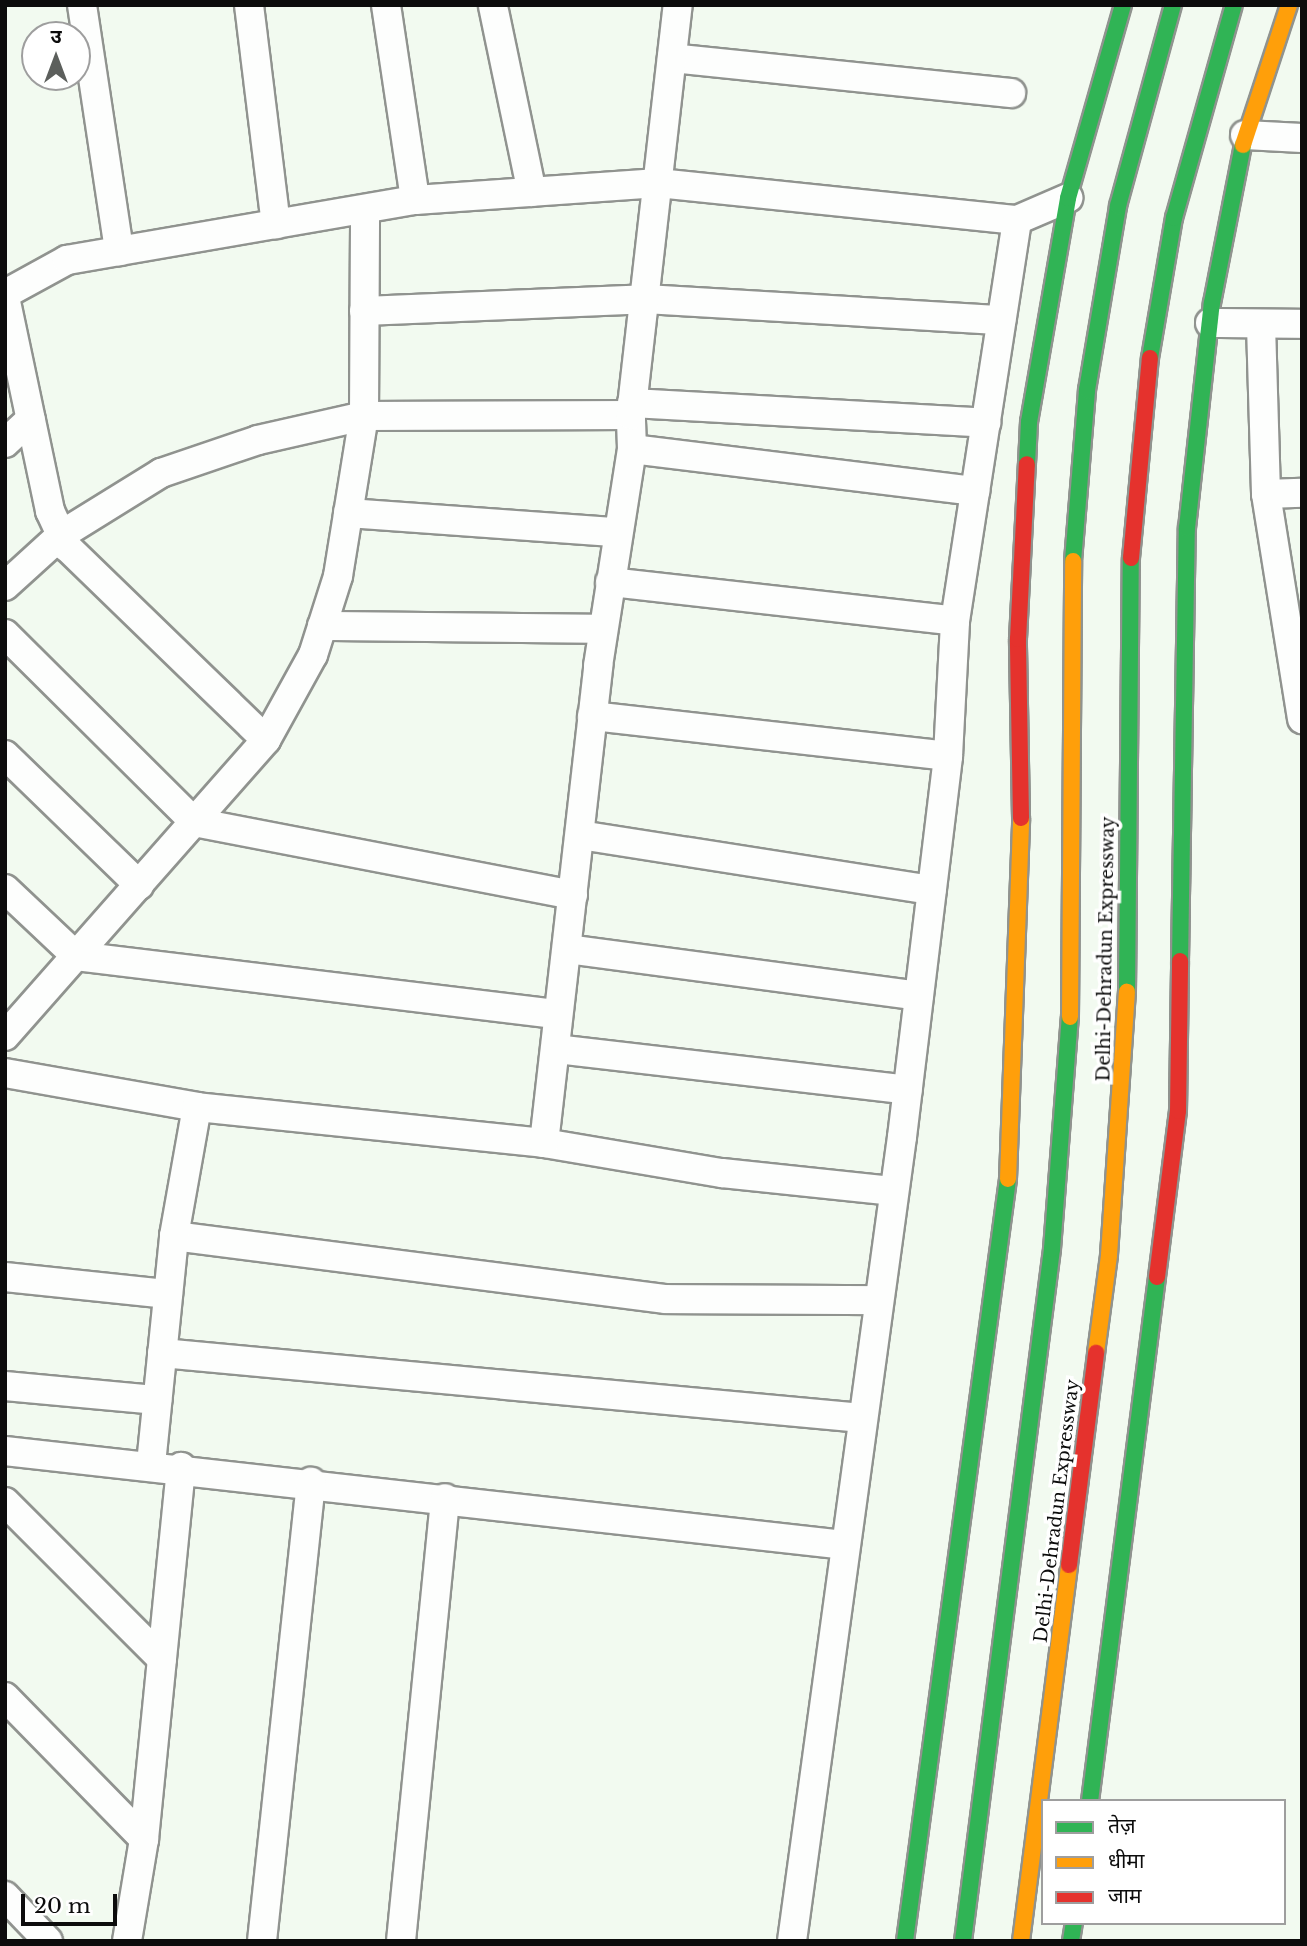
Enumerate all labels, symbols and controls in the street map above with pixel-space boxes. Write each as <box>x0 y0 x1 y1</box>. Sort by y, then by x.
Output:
north arrow <box>21 21 91 91</box>
text: उ <box>50 25 62 48</box>
street label: Delhi-Dehradun Expressway <box>1093 816 1119 1082</box>
street label: Delhi-Dehradun Expressway <box>1030 1378 1084 1644</box>
legend <box>1041 1799 1286 1925</box>
text: तेज़ <box>1108 1813 1136 1839</box>
text: धीमा <box>1108 1848 1144 1874</box>
scale bar <box>24 1880 121 1924</box>
text: जाम <box>1108 1883 1142 1909</box>
text: 20 m <box>34 1893 91 1919</box>

